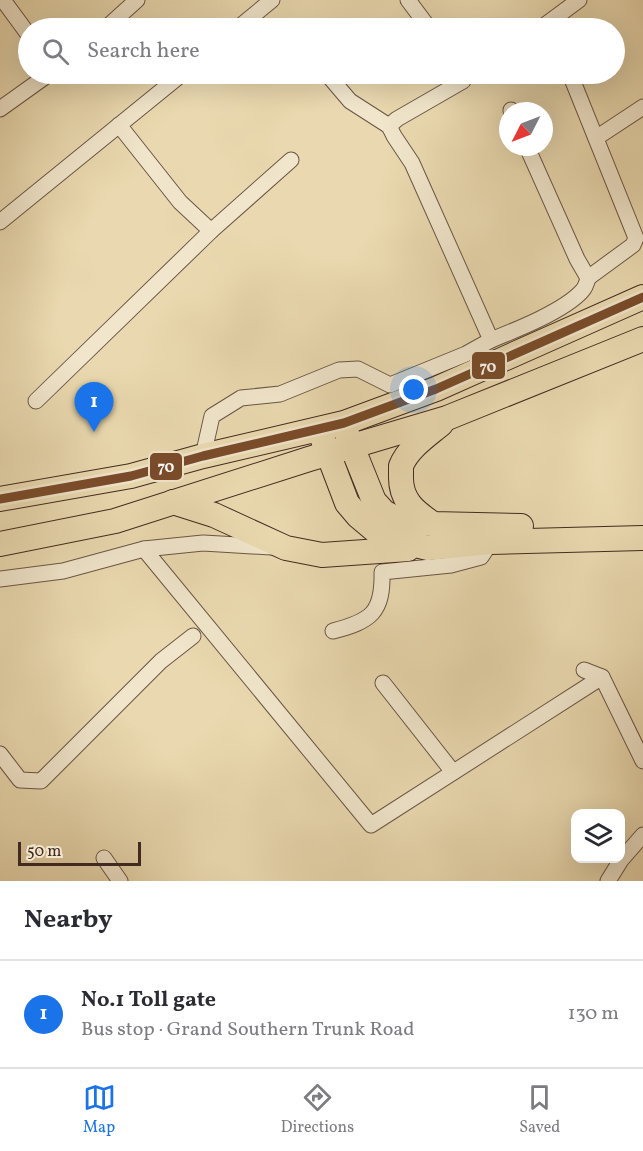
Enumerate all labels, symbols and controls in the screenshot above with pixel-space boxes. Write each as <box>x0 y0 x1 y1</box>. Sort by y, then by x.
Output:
search box <box>18 18 625 84</box>
icon: search <box>39 35 72 68</box>
text: Search here <box>87 36 200 67</box>
north arrow <box>499 102 553 156</box>
line badge: 70 <box>471 351 506 380</box>
text: 70 <box>480 357 497 379</box>
your location <box>399 375 428 404</box>
pin: 1 <box>74 382 113 432</box>
line badge: 70 <box>149 452 183 481</box>
text: 70 <box>158 457 175 479</box>
map controls <box>571 809 625 863</box>
button: layers <box>571 809 625 863</box>
scale bar <box>18 839 141 866</box>
text: 50 m <box>27 841 61 863</box>
text: Nearby <box>24 902 113 938</box>
text: No.1 Toll gate <box>81 985 216 1016</box>
text: 1 <box>39 1000 48 1028</box>
text: 130 m <box>568 1000 619 1028</box>
text: Bus stop · Grand Southern Trunk Road <box>81 1016 415 1044</box>
tab: Map <box>83 1081 116 1139</box>
tab: Directions <box>281 1081 354 1139</box>
tab: Saved <box>519 1081 560 1139</box>

